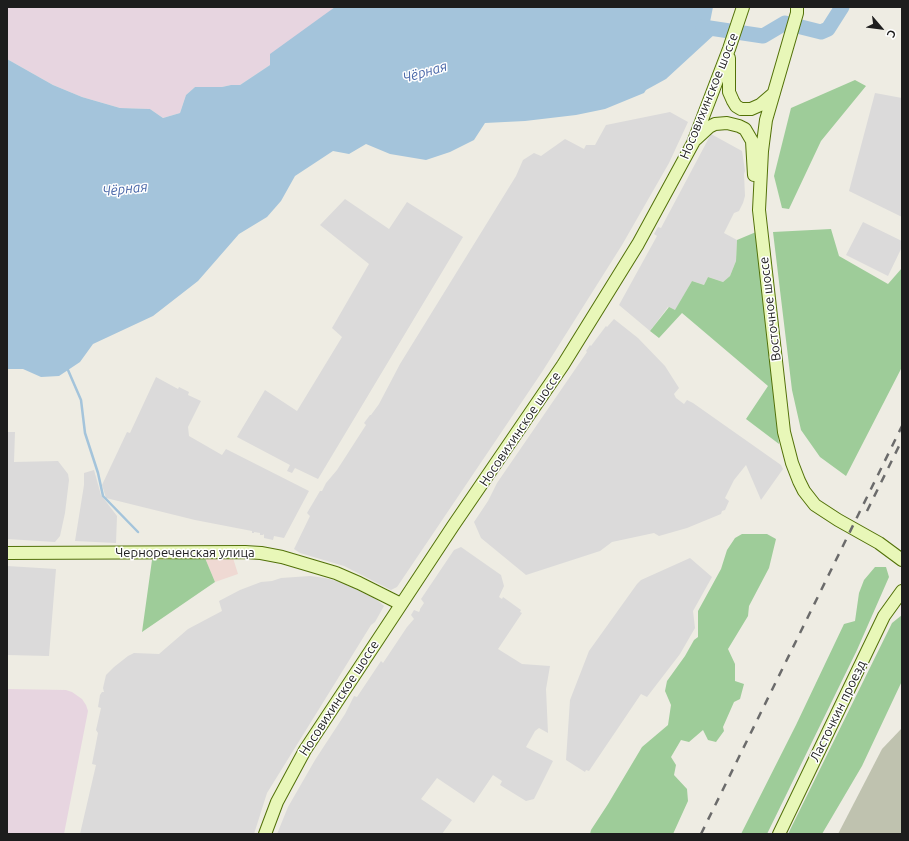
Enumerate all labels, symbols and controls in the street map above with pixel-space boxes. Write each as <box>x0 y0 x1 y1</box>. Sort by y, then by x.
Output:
north arrow <box>861 8 901 48</box>
text: С <box>885 28 899 40</box>
street label: Носовихинское шоссе <box>677 31 741 161</box>
water label: Чёрная <box>401 58 449 86</box>
water label: Чёрная <box>102 178 148 200</box>
street label: Восточное шоссе <box>756 256 784 362</box>
street label: Носовихинское шоссе <box>476 369 564 489</box>
street label: Чернореченская улица <box>115 545 255 561</box>
street label: Носовихинское шоссе <box>296 637 382 759</box>
street label: Ласточкин проезд <box>807 658 869 764</box>

